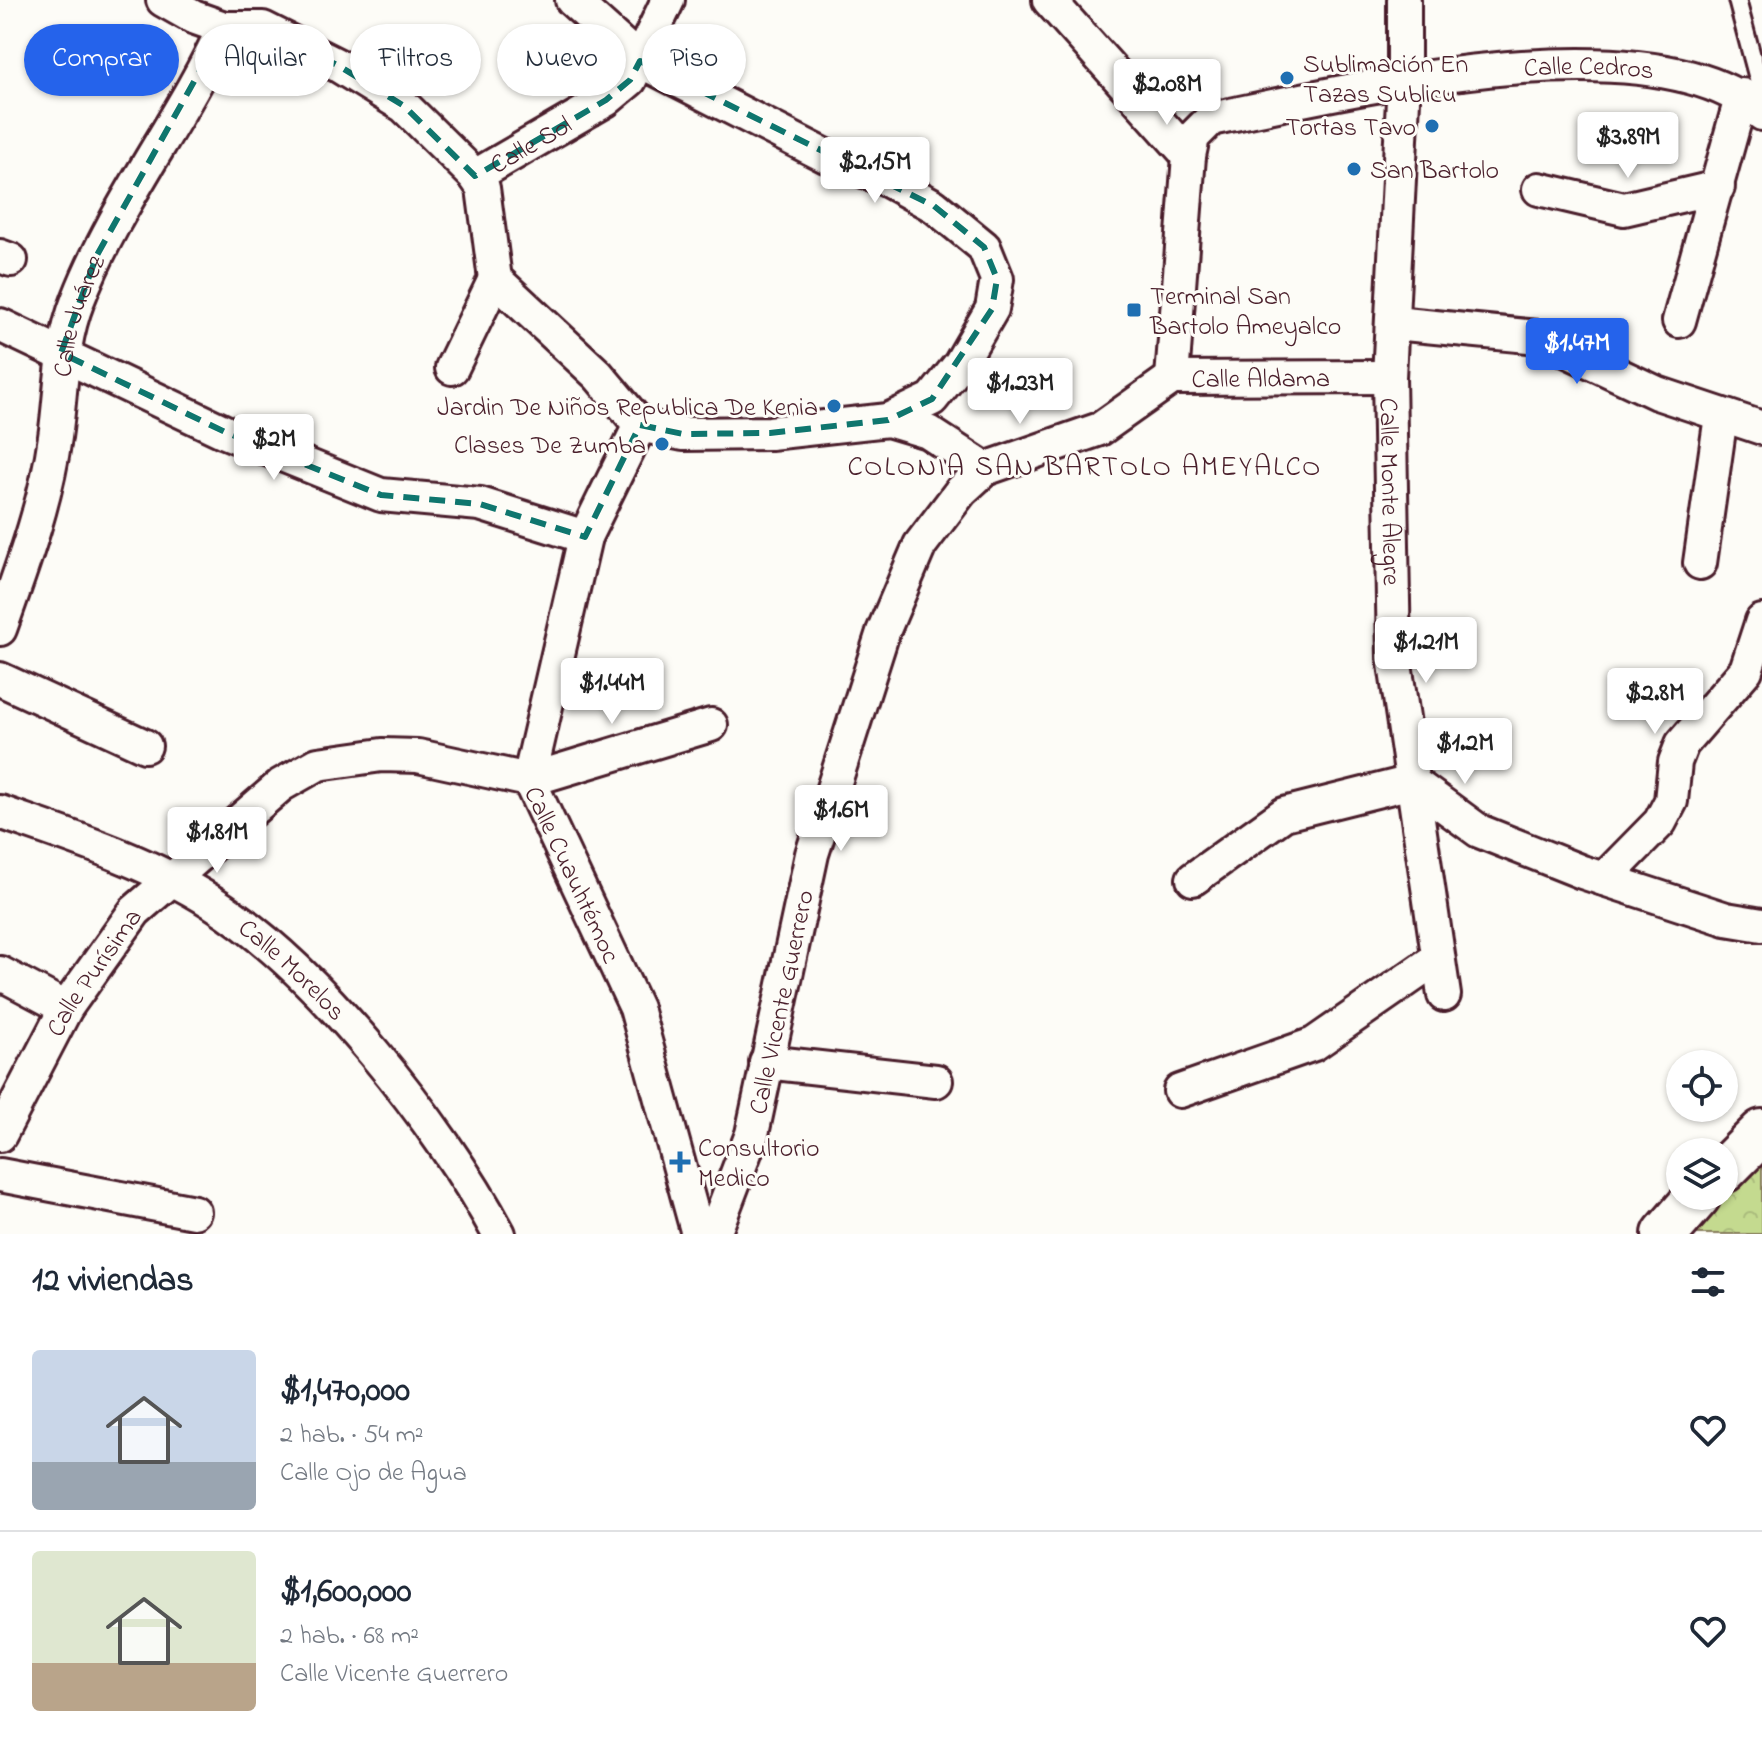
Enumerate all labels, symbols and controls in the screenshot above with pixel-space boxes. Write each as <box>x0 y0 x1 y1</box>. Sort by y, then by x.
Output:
chip: Comprar <box>24 24 179 96</box>
chip: Alquilar <box>195 24 334 96</box>
chip: Filtros <box>350 24 481 96</box>
chip: Nuevo <box>497 24 626 96</box>
chip: Piso <box>642 24 746 96</box>
place label: Sublimación En Tazas Sublicu <box>1303 47 1468 115</box>
street label: Calle Cedros <box>1523 49 1656 92</box>
pin: $2.08M <box>1102 59 1232 127</box>
text: $2.08M <box>1132 66 1202 104</box>
marker: Sublimación En Tazas Sublicu <box>1278 69 1296 87</box>
street label: Calle Sol <box>484 108 580 185</box>
place label: Tortas Tavo <box>1286 110 1416 148</box>
pin: $3.89M <box>1563 112 1693 180</box>
marker: Tortas Tavo <box>1423 117 1441 135</box>
text: $3.89M <box>1595 119 1661 157</box>
pin: $2.15M <box>810 137 940 205</box>
text: $2.15M <box>839 144 911 182</box>
place label: San Bartolo <box>1370 153 1499 191</box>
marker: San Bartolo <box>1345 160 1363 178</box>
street label: Calle Juárez <box>46 249 117 379</box>
place label: Terminal San Bartolo Ameyalco <box>1149 279 1341 347</box>
marker: Terminal San Bartolo Ameyalco <box>1125 301 1143 319</box>
pin: $1.47M <box>1512 318 1642 386</box>
text: $1.47M <box>1544 325 1610 363</box>
pin: $1.23M <box>955 358 1085 426</box>
street label: Calle Aldama <box>1191 361 1330 400</box>
text: $1.23M <box>986 365 1054 403</box>
place label: Jardin De Niños Republica De Kenia <box>437 390 818 428</box>
marker: Jardin De Niños Republica De Kenia <box>825 397 843 415</box>
street label: Calle Monte Alegre <box>1367 397 1409 586</box>
pin: $2M <box>235 414 313 482</box>
text: $2M <box>252 421 296 459</box>
place label: Clases De Zumba <box>454 428 646 466</box>
marker: Clases De Zumba <box>653 435 671 453</box>
district label: COLONIA SAN BARTOLO AMEYALCO <box>848 448 1322 489</box>
pin: $1.21M <box>1361 617 1491 685</box>
text: $1.21M <box>1393 624 1459 662</box>
pin: $1.44M <box>547 658 677 726</box>
text: $1.44M <box>579 665 645 703</box>
pin: $2.8M <box>1599 668 1711 736</box>
text: $2.8M <box>1625 675 1685 713</box>
pin: $1.2M <box>1409 718 1521 786</box>
text: $1.2M <box>1436 725 1494 763</box>
street label: Calle Cuauhtémoc <box>513 781 628 970</box>
pin: $1.6M <box>785 785 897 853</box>
text: $1.6M <box>813 792 869 830</box>
pin: $1.81M <box>152 807 282 875</box>
text: $1.81M <box>185 814 249 852</box>
street label: Calle Vicente Guerrero <box>741 887 826 1118</box>
street label: Calle Purísima <box>38 902 153 1044</box>
street label: Calle Morelos <box>229 911 353 1031</box>
map controls <box>1666 1050 1738 1210</box>
button: locate <box>1666 1050 1738 1122</box>
place label: Consultorio Medico <box>698 1131 820 1199</box>
button: layers <box>1666 1138 1738 1210</box>
marker: Consultorio Medico <box>669 1151 691 1173</box>
text: 12 viviendas <box>32 1257 193 1307</box>
icon: filters <box>1686 1260 1730 1304</box>
text: $1,470,000 <box>280 1367 410 1417</box>
icon: home <box>96 1382 192 1478</box>
icon: heart <box>1686 1408 1730 1452</box>
text: 2 hab. · 54 m² <box>280 1417 423 1455</box>
text: Calle Ojo de Agua <box>280 1455 467 1493</box>
text: $1,600,000 <box>280 1568 411 1618</box>
icon: home <box>96 1583 192 1679</box>
icon: heart <box>1686 1609 1730 1653</box>
text: 2 hab. · 68 m² <box>280 1618 419 1656</box>
text: Calle Vicente Guerrero <box>280 1656 508 1694</box>

